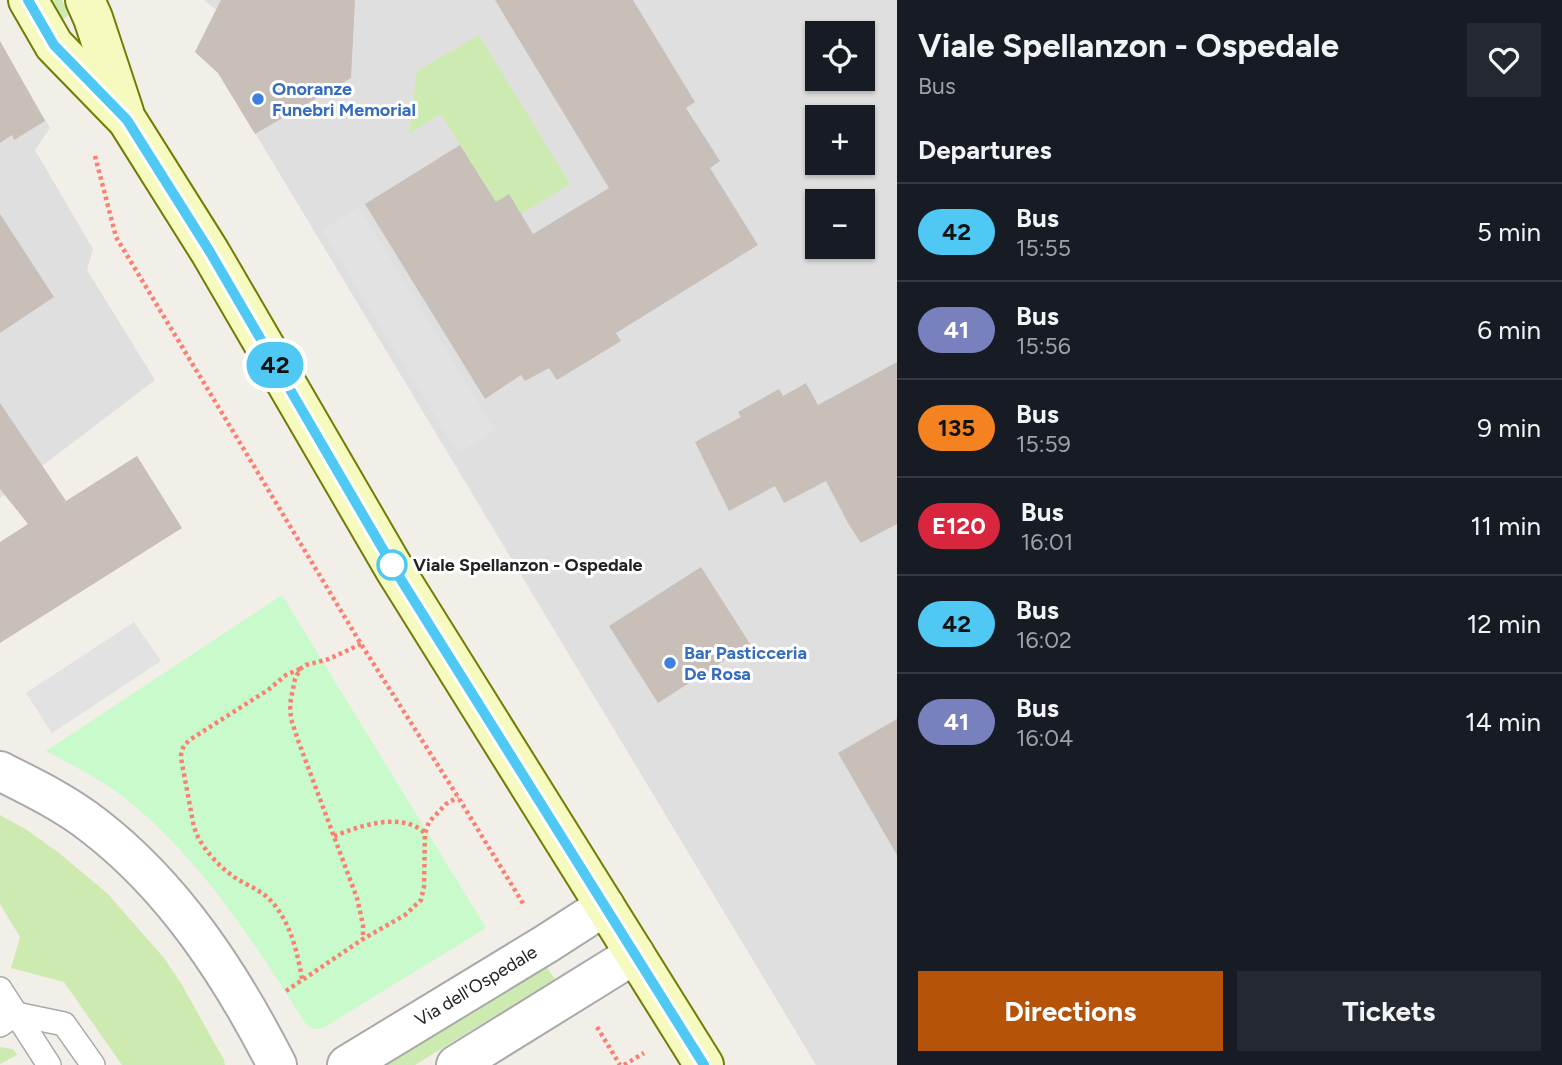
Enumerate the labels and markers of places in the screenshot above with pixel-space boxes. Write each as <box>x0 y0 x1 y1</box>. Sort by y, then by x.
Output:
place label: Onoranze Funebri Memorial <box>272 78 416 121</box>
marker: Onoranze Funebri Memorial <box>250 91 266 107</box>
marker: Viale Spellanzon - Ospedale <box>377 550 407 580</box>
place label: Viale Spellanzon - Ospedale <box>413 554 643 576</box>
place label: Bar Pasticceria De Rosa <box>684 642 807 685</box>
marker: Bar Pasticceria De Rosa <box>662 655 678 671</box>

